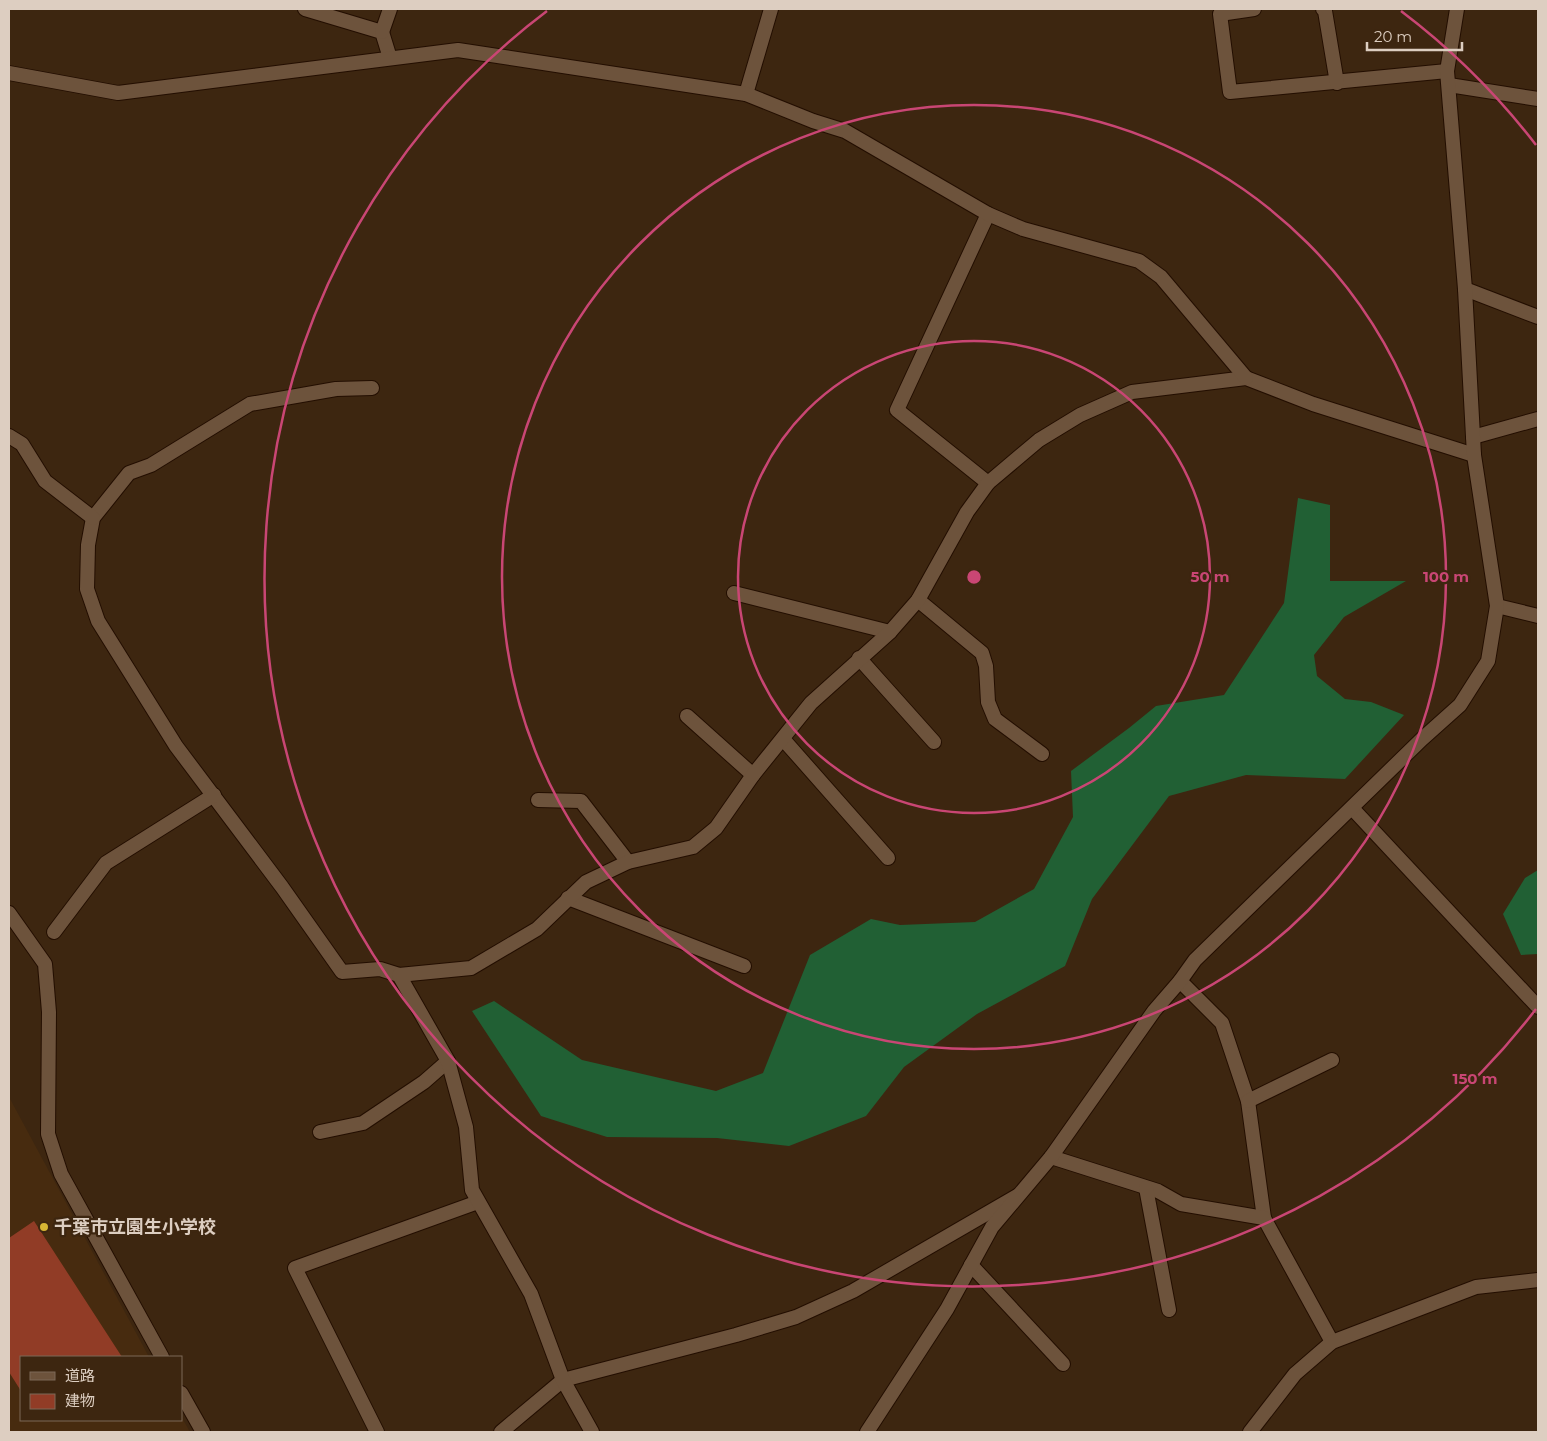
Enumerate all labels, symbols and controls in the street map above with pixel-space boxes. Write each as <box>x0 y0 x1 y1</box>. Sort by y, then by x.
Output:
scale bar <box>1367 20 1462 52</box>
text: 20 m <box>1374 27 1412 46</box>
text: 50 m <box>1190 567 1230 586</box>
text: 100 m <box>1423 567 1469 586</box>
centre of rings <box>965 568 983 586</box>
text: 150 m <box>1453 1069 1497 1088</box>
place label: 千葉市立園生小学校 <box>54 1216 216 1238</box>
marker: 千葉市立園生小学校 <box>38 1221 50 1233</box>
legend <box>20 1356 182 1421</box>
text: 道路 <box>65 1366 95 1385</box>
text: 建物 <box>65 1391 95 1410</box>

